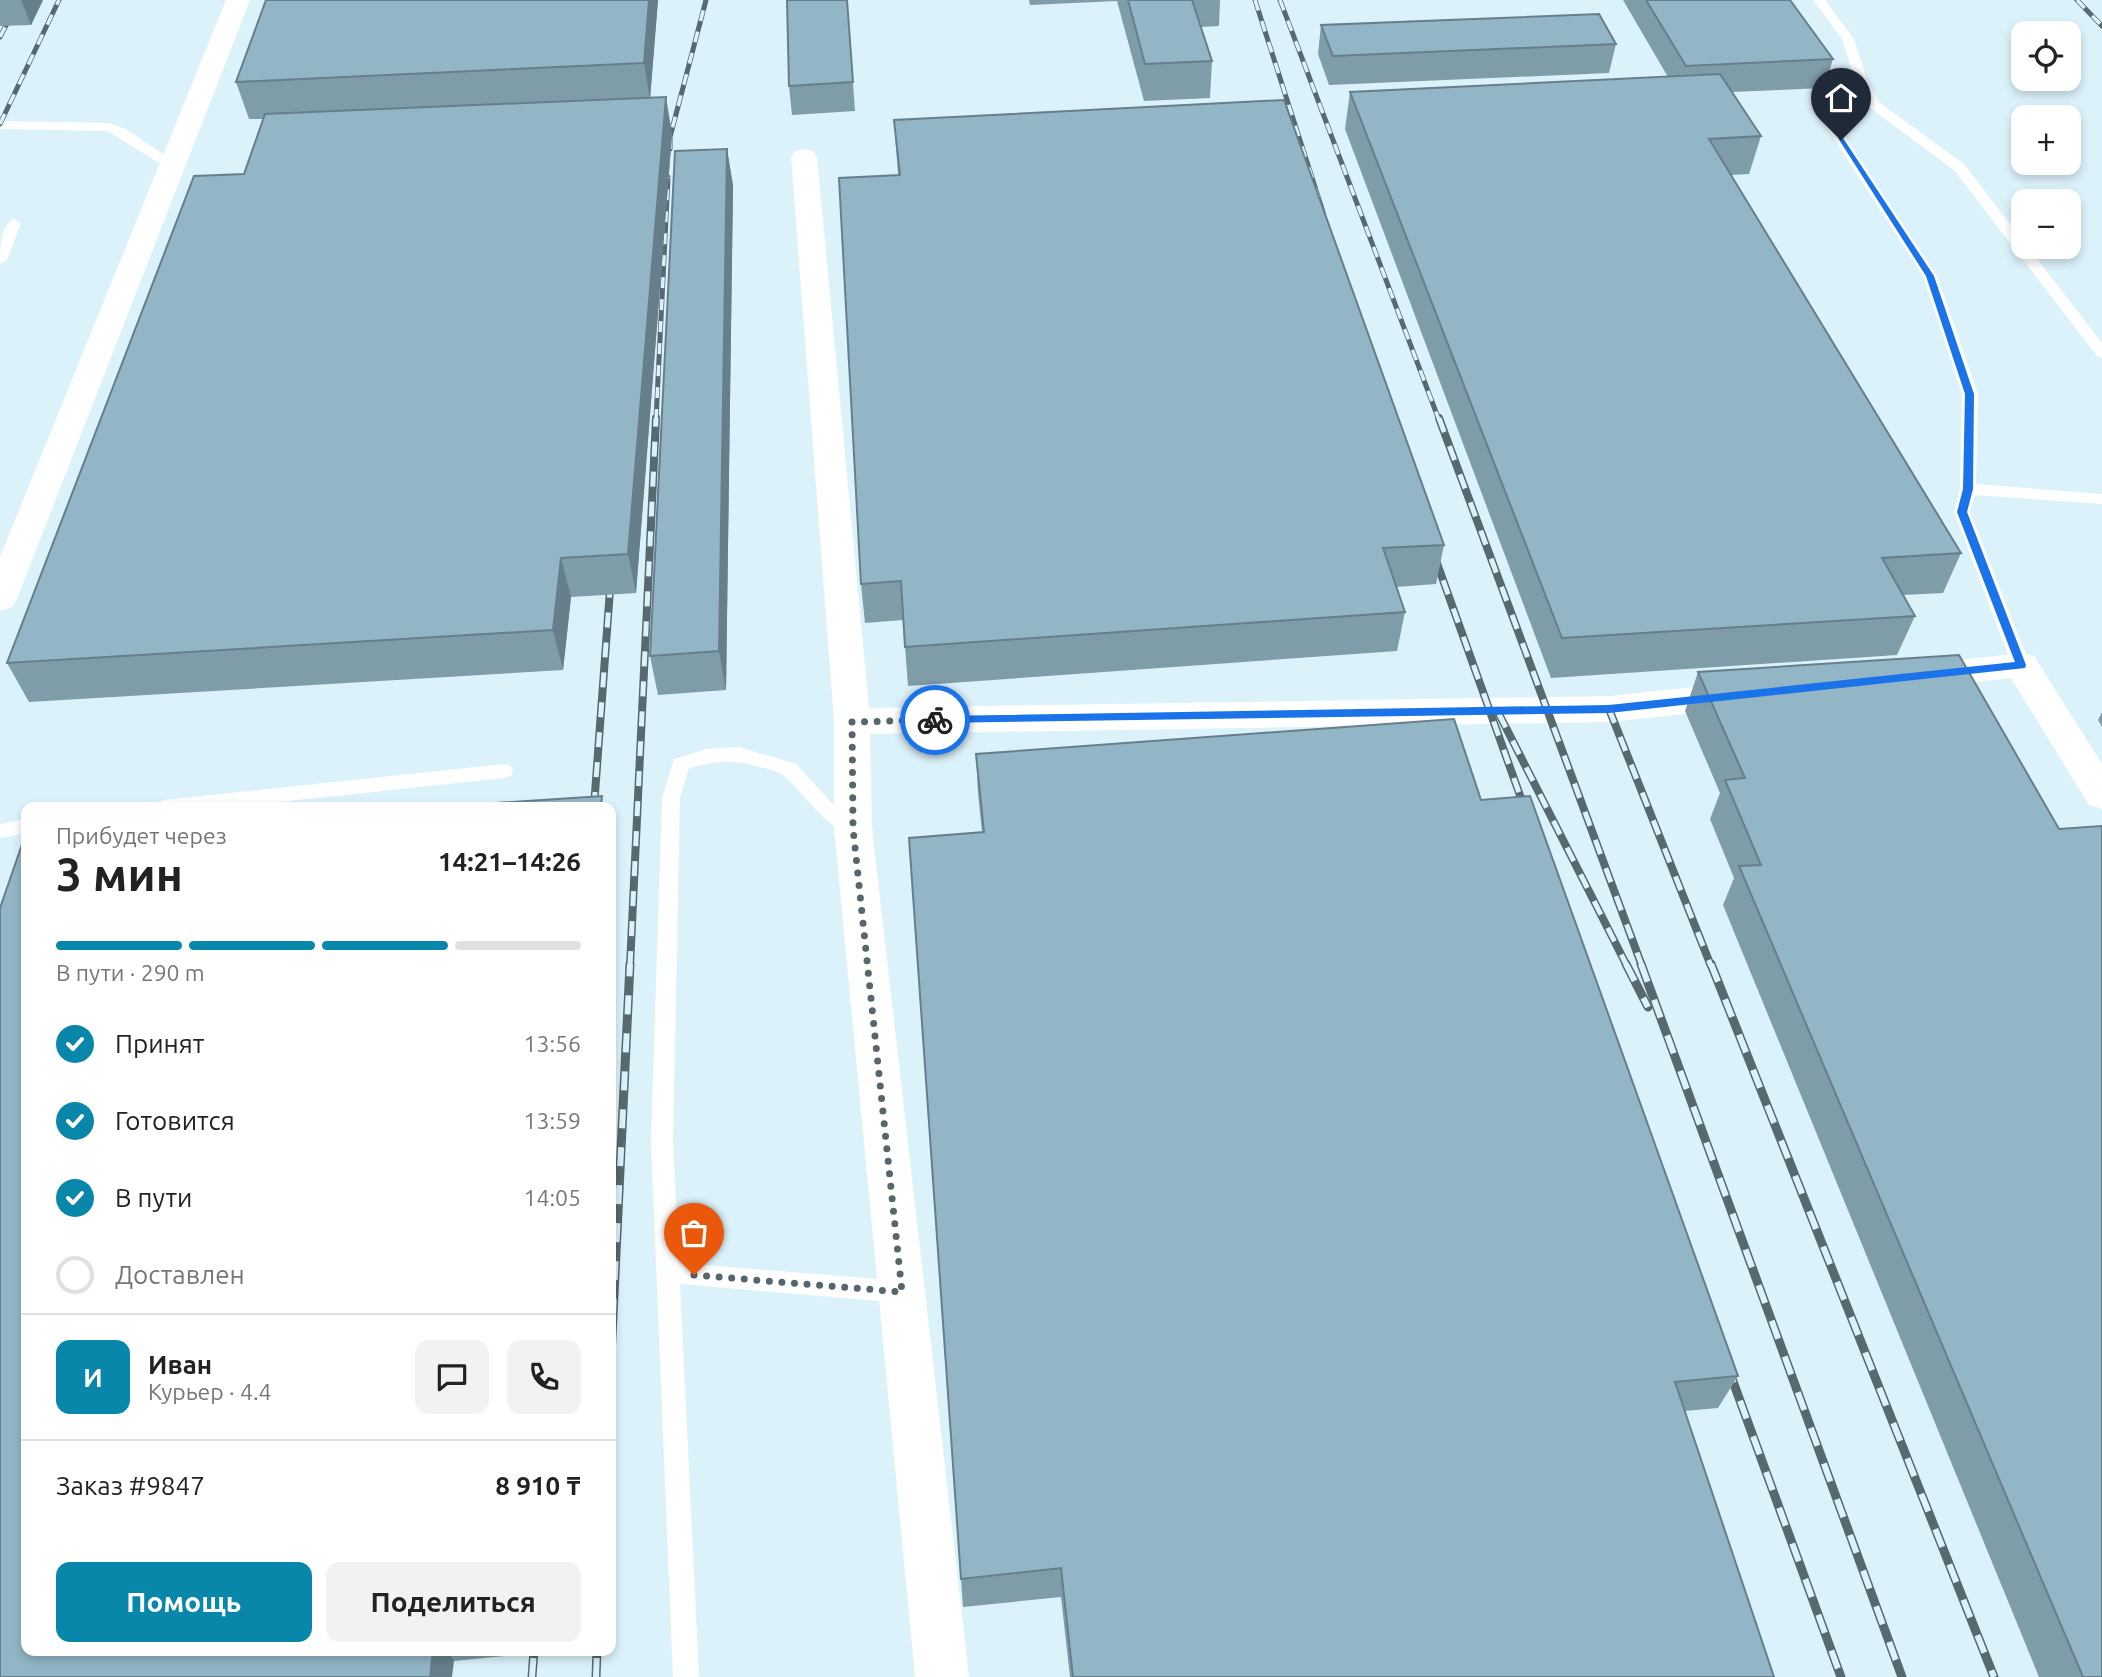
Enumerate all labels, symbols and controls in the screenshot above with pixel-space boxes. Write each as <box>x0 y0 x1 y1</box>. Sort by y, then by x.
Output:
map controls <box>2011 21 2081 259</box>
button: locate <box>2011 21 2081 91</box>
pin <box>1811 68 1871 140</box>
icon: home <box>1822 79 1860 117</box>
button: + <box>2011 105 2081 175</box>
button: − <box>2011 189 2081 259</box>
courier <box>900 685 970 755</box>
icon: bike <box>916 701 954 739</box>
text: Прибудет через <box>56 823 227 848</box>
text: 14:21–14:26 <box>438 847 581 876</box>
text: 3 мин <box>56 848 183 900</box>
text: В пути · 290 m <box>56 960 205 985</box>
icon: check <box>56 1025 94 1063</box>
text: Принят <box>115 1029 204 1058</box>
text: 13:56 <box>523 1031 581 1056</box>
icon: check <box>56 1102 94 1140</box>
text: Готовится <box>115 1106 235 1135</box>
text: 13:59 <box>523 1108 581 1133</box>
icon: check <box>56 1179 94 1217</box>
text: В пути <box>115 1183 192 1212</box>
text: 14:05 <box>523 1185 581 1210</box>
pin <box>664 1203 724 1275</box>
icon: bag <box>675 1214 713 1252</box>
text: Доставлен <box>115 1260 245 1289</box>
button: chat <box>415 1340 489 1414</box>
button: phone <box>507 1340 581 1414</box>
text: Иван <box>148 1350 212 1379</box>
text: И <box>83 1363 103 1392</box>
text: Курьер · 4.4 <box>148 1379 272 1404</box>
text: Заказ #9847 <box>56 1471 205 1500</box>
text: 8 910 ₸ <box>495 1471 581 1500</box>
button: Помощь <box>56 1562 312 1642</box>
button: Поделиться <box>326 1562 581 1642</box>

